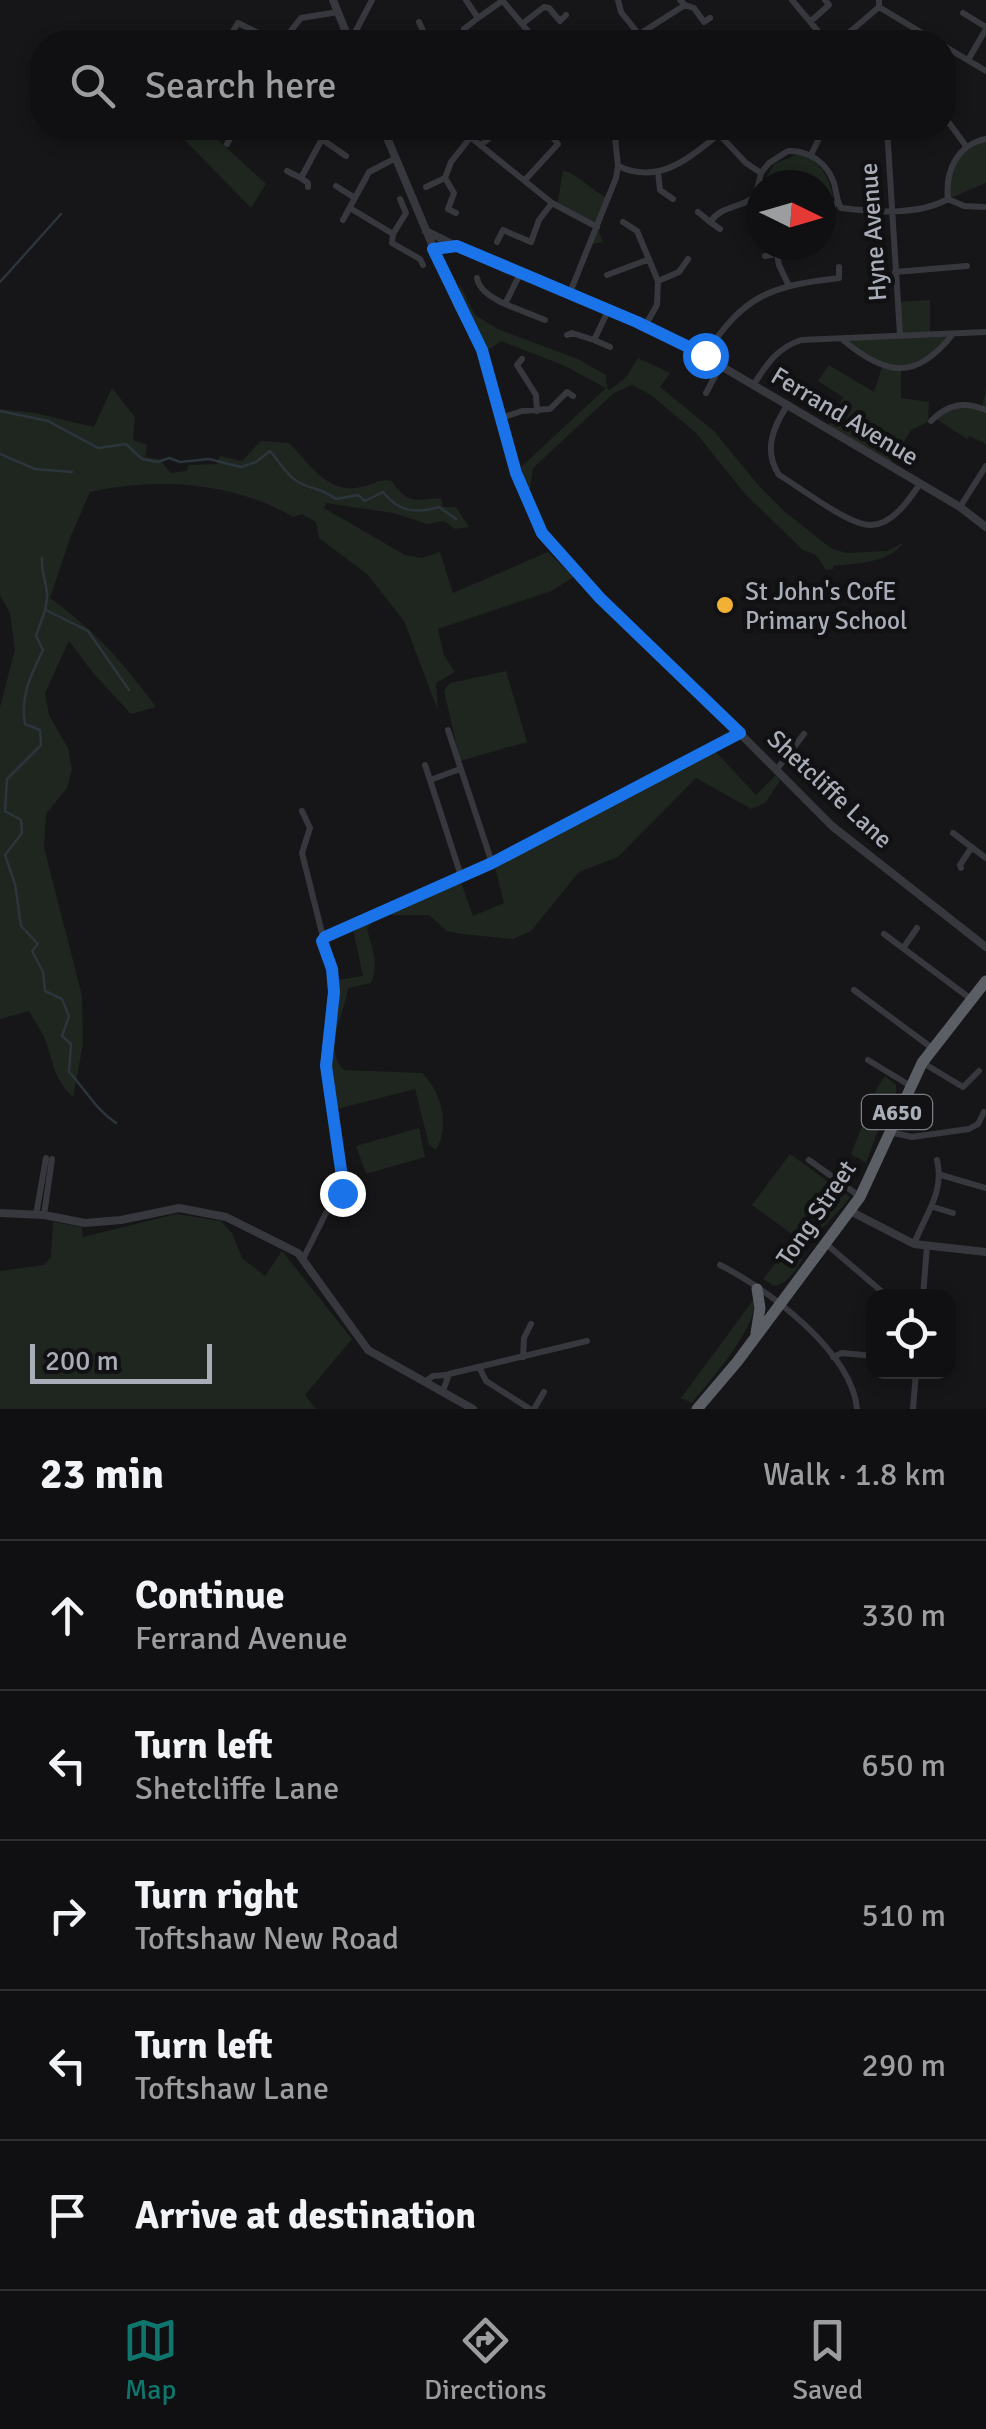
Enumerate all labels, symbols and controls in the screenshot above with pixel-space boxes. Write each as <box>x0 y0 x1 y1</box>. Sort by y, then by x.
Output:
search box <box>30 30 956 140</box>
icon: search <box>65 58 120 113</box>
text: Search here <box>145 62 337 109</box>
street label: Hyne Avenue <box>853 162 893 302</box>
north arrow <box>746 170 836 260</box>
route start <box>683 333 729 379</box>
street label: Ferrand Avenue <box>766 360 924 472</box>
place label: St John's CofE Primary School <box>745 576 907 636</box>
marker: St John's CofE Primary School <box>714 594 736 616</box>
street label: Shetcliffe Lane <box>761 723 899 855</box>
road number: A650 <box>862 1095 932 1129</box>
street label: Tong Street <box>769 1154 863 1272</box>
route end <box>320 1171 366 1217</box>
map controls <box>866 1289 956 1379</box>
button: locate <box>866 1289 956 1379</box>
scale bar <box>30 1339 212 1384</box>
text: 200 m <box>45 1344 119 1378</box>
text: 23 min <box>40 1449 164 1500</box>
text: Walk · 1.8 km <box>763 1455 946 1494</box>
text: Continue <box>135 1572 285 1619</box>
icon: ahead <box>40 1588 95 1643</box>
text: 330 m <box>862 1596 946 1635</box>
text: Ferrand Avenue <box>135 1619 348 1658</box>
text: Turn left <box>135 1722 273 1769</box>
icon: left <box>40 1738 95 1793</box>
text: 650 m <box>862 1746 946 1785</box>
text: Shetcliffe Lane <box>135 1769 339 1808</box>
text: Turn right <box>135 1872 299 1919</box>
icon: right <box>40 1888 95 1943</box>
text: 510 m <box>862 1896 946 1935</box>
text: Toftshaw New Road <box>135 1919 399 1958</box>
text: Turn left <box>135 2022 273 2069</box>
icon: left <box>40 2038 95 2093</box>
text: 290 m <box>862 2046 946 2085</box>
text: Toftshaw Lane <box>135 2069 329 2108</box>
icon: arrive <box>40 2188 95 2243</box>
text: Arrive at destination <box>135 2192 476 2239</box>
tab: Map <box>123 2313 178 2407</box>
tab: Directions <box>424 2313 546 2407</box>
tab: Saved <box>792 2313 863 2407</box>

